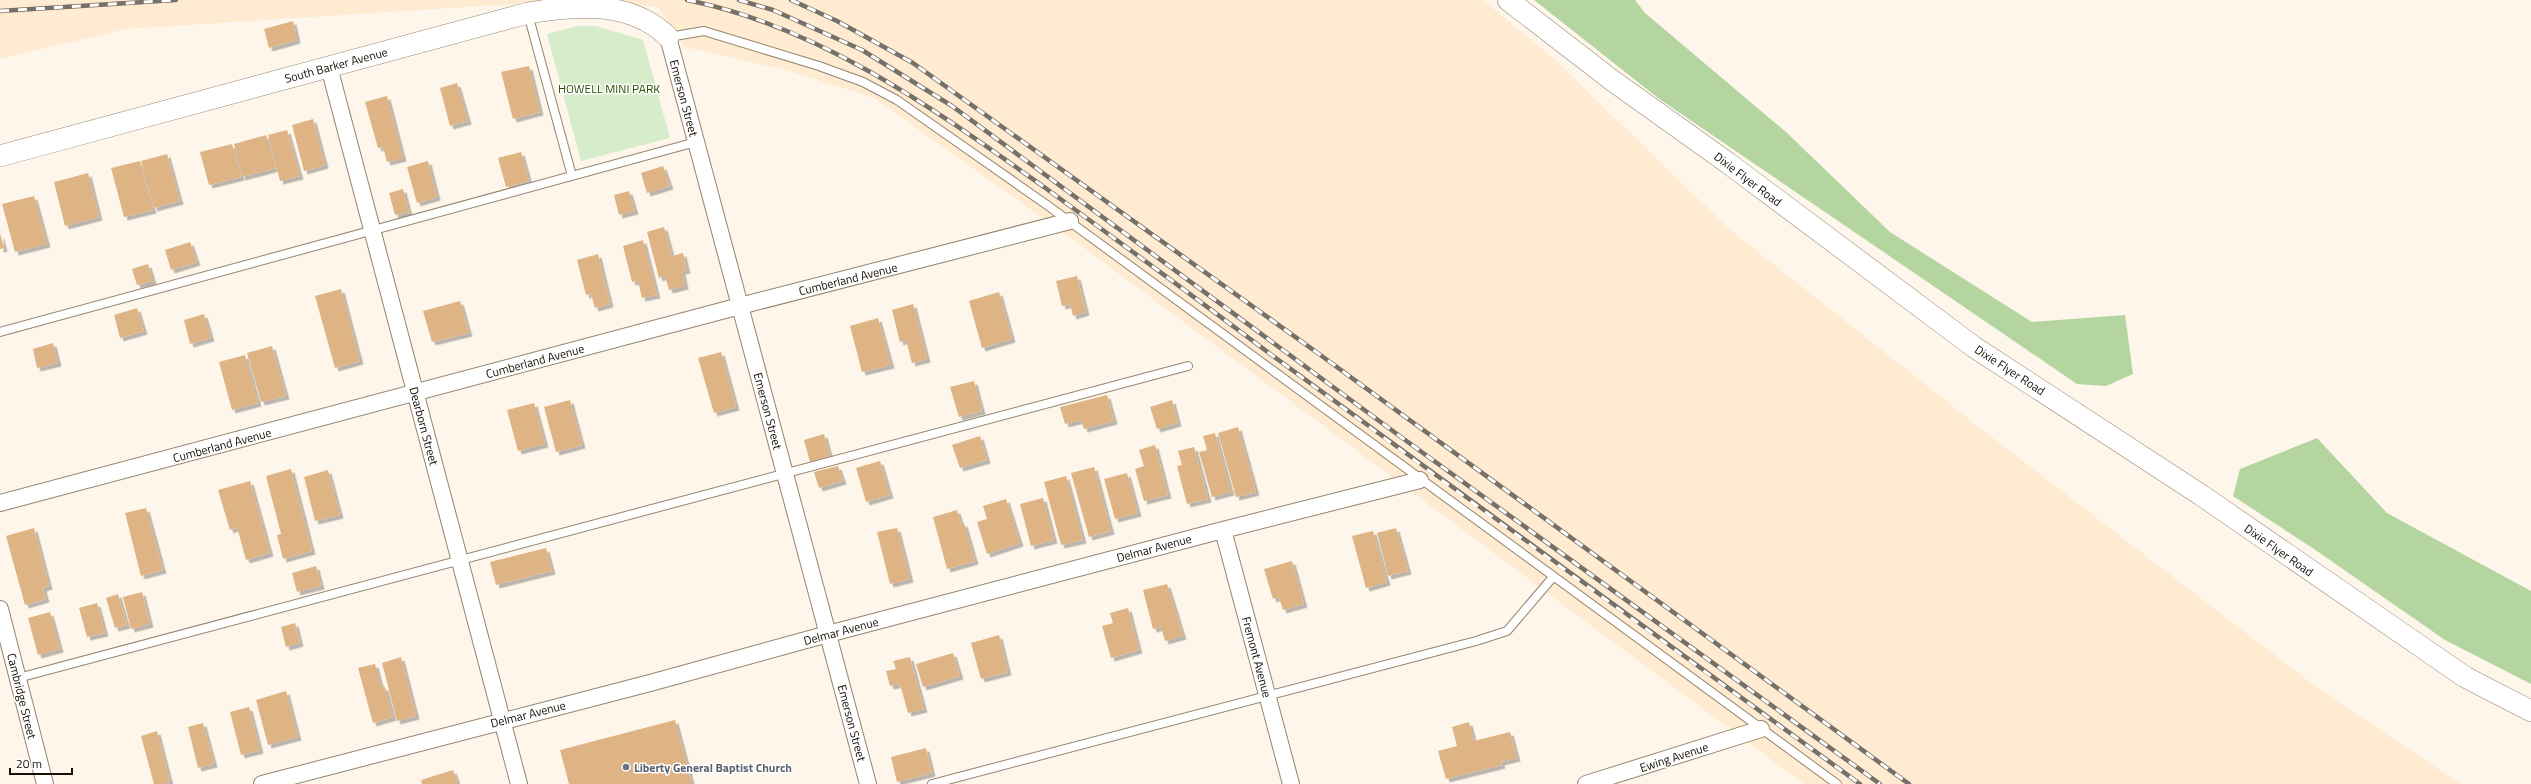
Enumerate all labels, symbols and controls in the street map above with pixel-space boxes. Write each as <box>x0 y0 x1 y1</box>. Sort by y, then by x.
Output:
street label: South Barker Avenue <box>282 42 390 88</box>
street label: Emerson Street <box>665 57 704 139</box>
park label: HOWELL MINI PARK <box>558 79 660 98</box>
street label: Dixie Flyer Road <box>1710 147 1786 211</box>
street label: Cumberland Avenue <box>797 258 899 300</box>
street label: Cumberland Avenue <box>484 339 586 383</box>
street label: Dixie Flyer Road <box>1971 340 2049 400</box>
street label: Emerson Street <box>749 370 788 452</box>
street label: Dearborn Street <box>404 385 444 468</box>
street label: Cumberland Avenue <box>171 423 273 467</box>
street label: Dixie Flyer Road <box>2240 519 2318 581</box>
street label: Delmar Avenue <box>1114 529 1194 567</box>
street label: Delmar Avenue <box>801 612 881 650</box>
street label: Fremont Avenue <box>1237 614 1277 700</box>
street label: Cambridge Street <box>2 651 42 742</box>
street label: Emerson Street <box>833 682 872 764</box>
street label: Delmar Avenue <box>488 695 568 733</box>
street label: Ewing Avenue <box>1637 737 1711 777</box>
scale bar <box>10 750 72 776</box>
text: 20 m <box>16 754 42 773</box>
place label: Liberty General Baptist Church <box>634 758 792 777</box>
marker: Liberty General Baptist Church <box>621 762 631 772</box>

